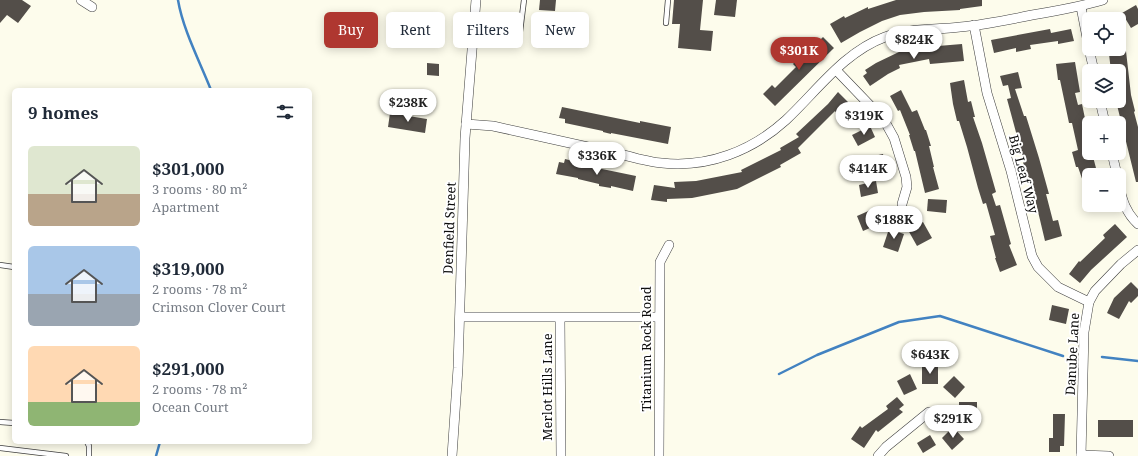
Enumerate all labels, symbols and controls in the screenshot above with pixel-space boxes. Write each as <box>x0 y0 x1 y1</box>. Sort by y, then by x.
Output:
chip: Buy <box>324 12 378 48</box>
chip: Rent <box>386 12 445 48</box>
chip: Filters <box>453 12 523 48</box>
chip: New <box>531 12 589 48</box>
map controls <box>1082 12 1126 212</box>
button: locate <box>1082 12 1126 56</box>
pin: $824K <box>886 26 942 60</box>
text: $824K <box>895 30 933 48</box>
pin: $301K <box>771 37 827 71</box>
text: $301K <box>780 41 818 59</box>
button: layers <box>1082 64 1126 108</box>
pin: $238K <box>380 89 436 123</box>
text: $238K <box>389 93 427 111</box>
text: 9 homes <box>28 101 98 124</box>
icon: filters <box>274 101 296 123</box>
pin: $319K <box>836 102 892 136</box>
text: $319K <box>845 106 883 124</box>
button: + <box>1082 116 1126 160</box>
street label: Big Leaf Way <box>1005 133 1043 216</box>
pin: $336K <box>569 142 625 176</box>
text: $336K <box>578 146 616 164</box>
pin: $414K <box>840 155 896 189</box>
text: $301,000 <box>152 157 224 180</box>
text: $414K <box>849 159 887 177</box>
icon: home <box>60 162 108 210</box>
button: − <box>1082 168 1126 212</box>
text: 3 rooms · 80 m² <box>152 180 247 198</box>
street label: Denfield Street <box>438 181 460 274</box>
text: Apartment <box>152 198 219 216</box>
pin: $188K <box>866 206 922 240</box>
text: $188K <box>875 210 913 228</box>
text: $319,000 <box>152 257 224 280</box>
icon: home <box>60 262 108 310</box>
text: 2 rooms · 78 m² <box>152 280 247 298</box>
street label: Titanium Rock Road <box>637 286 655 412</box>
text: Crimson Clover Court <box>152 298 286 316</box>
street label: Danube Lane <box>1061 312 1083 396</box>
street label: Merlot Hills Lane <box>538 333 556 441</box>
pin: $643K <box>902 341 958 375</box>
text: $643K <box>911 345 949 363</box>
text: $291,000 <box>152 357 224 380</box>
icon: home <box>60 362 108 410</box>
text: 2 rooms · 78 m² <box>152 380 247 398</box>
text: Ocean Court <box>152 398 229 416</box>
pin: $291K <box>925 405 981 439</box>
text: $291K <box>934 409 972 427</box>

